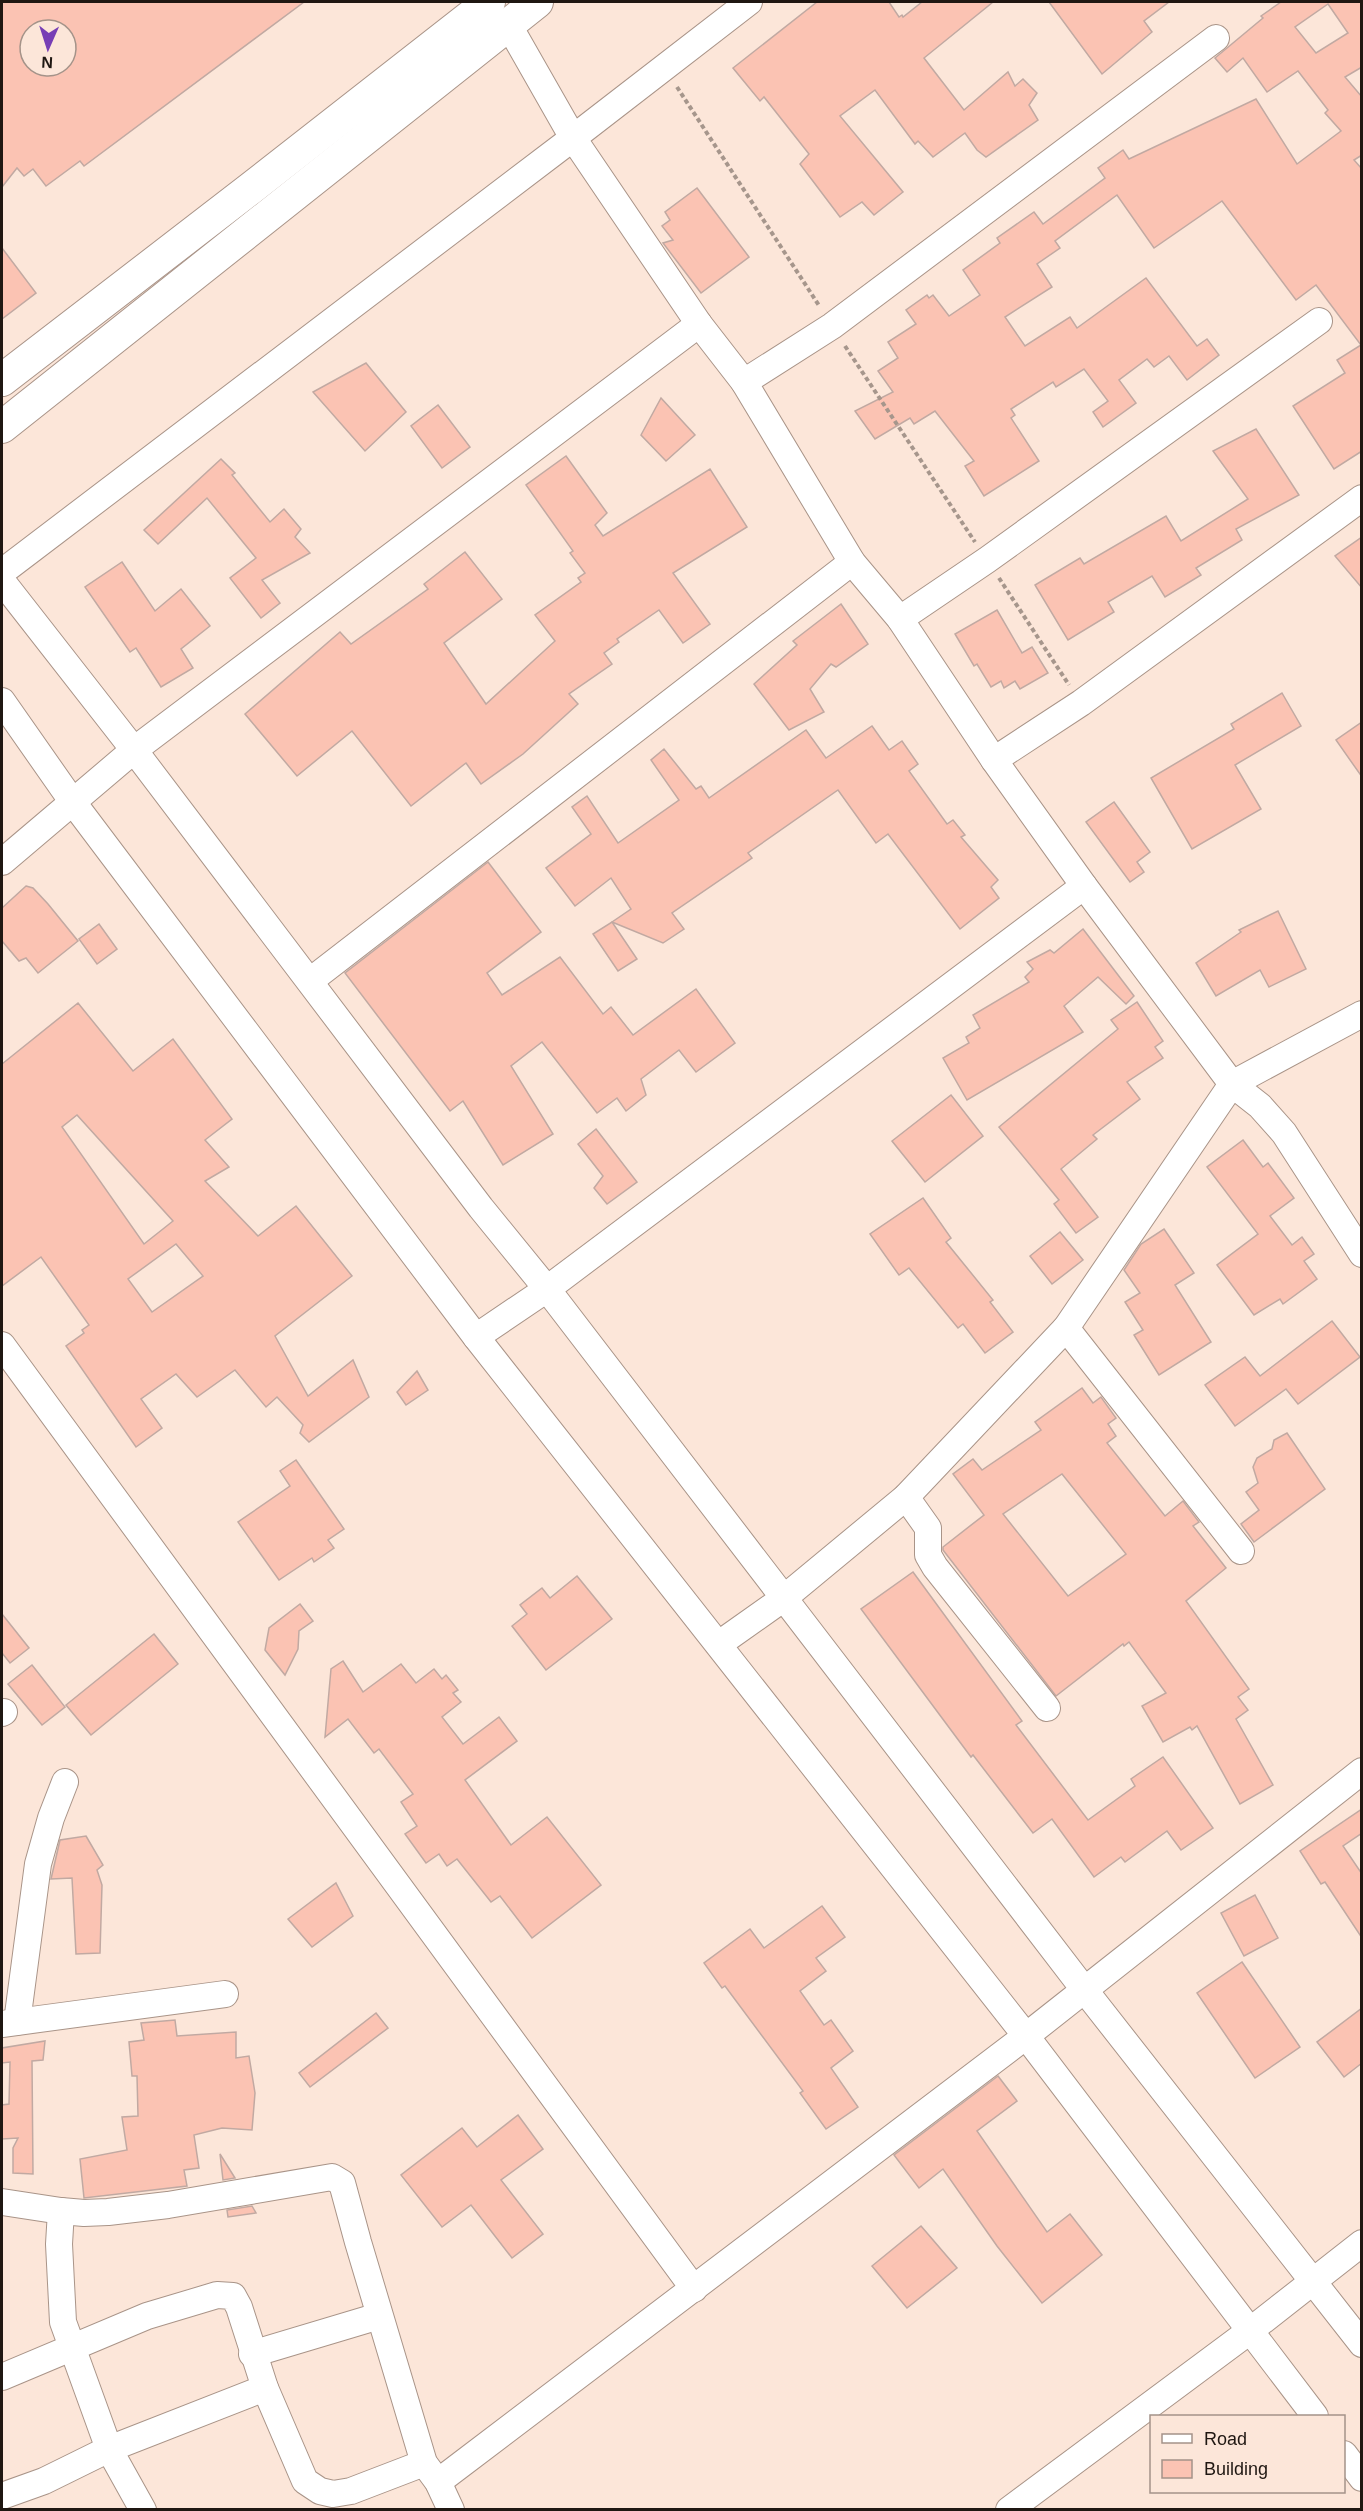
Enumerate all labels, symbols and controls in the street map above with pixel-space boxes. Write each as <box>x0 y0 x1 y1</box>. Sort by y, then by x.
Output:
north arrow <box>18 18 78 78</box>
text: N <box>41 54 53 71</box>
legend <box>1150 2415 1345 2493</box>
text: Road <box>1204 2429 1247 2449</box>
text: Building <box>1204 2459 1268 2479</box>

